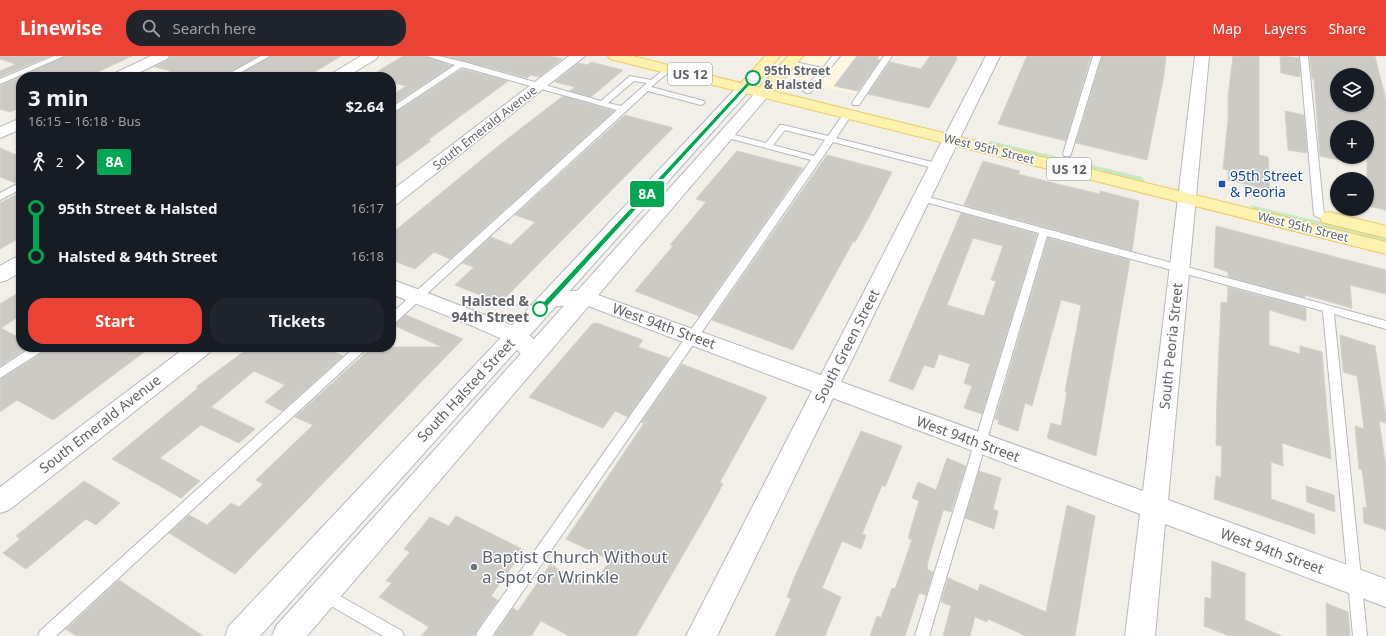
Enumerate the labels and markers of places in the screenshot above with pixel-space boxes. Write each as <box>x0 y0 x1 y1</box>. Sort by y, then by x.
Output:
place label: 95th Street & Halsted <box>764 62 830 93</box>
marker: 95th Street & Halsted <box>745 70 761 86</box>
place label: 95th Street & Peoria <box>1230 166 1302 201</box>
marker: 95th Street & Peoria <box>1217 179 1227 189</box>
place label: Halsted & 94th Street <box>452 291 529 326</box>
marker: Halsted & 94th Street <box>532 301 548 317</box>
place label: Baptist Church Without a Spot or Wrinkle <box>482 545 668 588</box>
marker: Baptist Church Without a Spot or Wrinkle <box>469 562 479 572</box>

